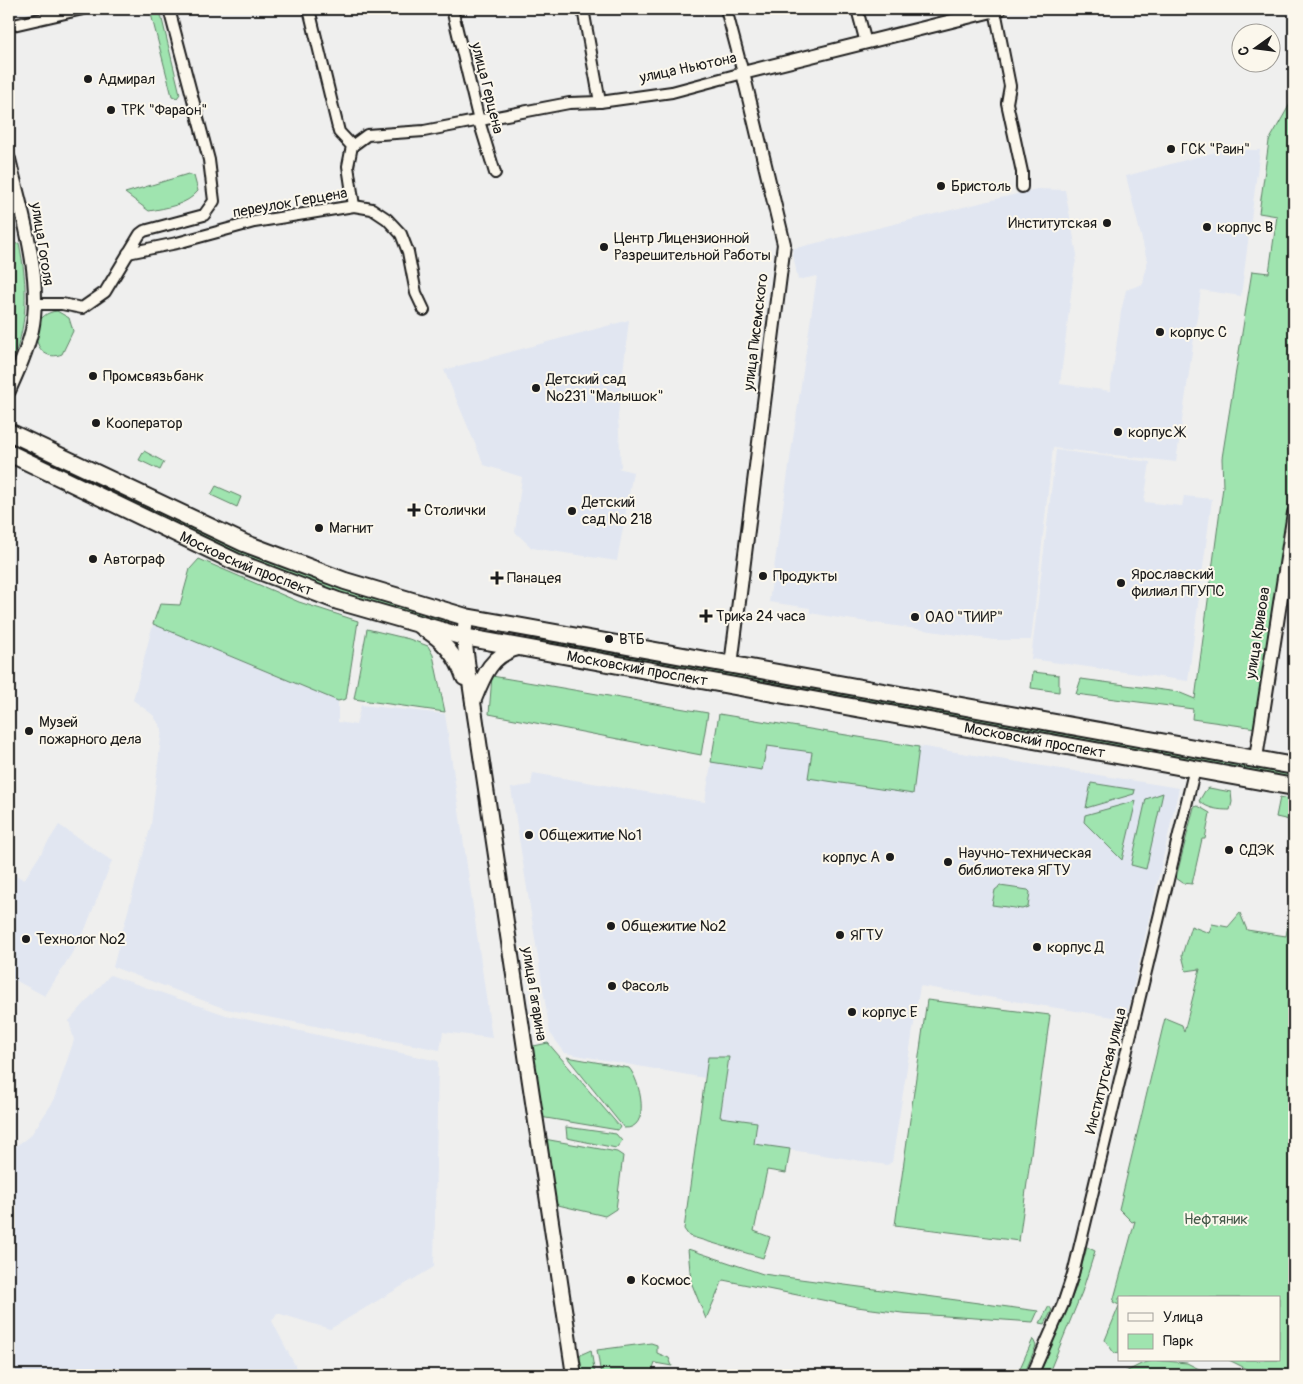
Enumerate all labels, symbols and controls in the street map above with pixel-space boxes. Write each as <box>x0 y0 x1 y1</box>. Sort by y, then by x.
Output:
north arrow <box>1230 22 1280 72</box>
street label: улица Герцена <box>466 39 508 136</box>
text: С <box>1234 44 1253 57</box>
street label: улица Ньютона <box>637 48 738 88</box>
place label: Адмирал <box>98 70 155 89</box>
marker: Адмирал <box>82 73 94 85</box>
place label: ТРК "Фараон" <box>121 101 207 120</box>
marker: ТРК "Фараон" <box>105 104 117 116</box>
place label: ГСК "Раин" <box>1181 140 1250 159</box>
marker: ГСК "Раин" <box>1165 143 1177 155</box>
place label: Бристоль <box>951 177 1012 196</box>
marker: Бристоль <box>935 180 947 192</box>
street label: переулок Герцена <box>231 184 349 222</box>
street label: улица Гоголя <box>26 200 58 287</box>
place label: Институтская <box>1008 214 1097 233</box>
marker: Институтская <box>1101 217 1113 229</box>
place label: корпус В <box>1217 218 1273 237</box>
marker: корпус В <box>1201 221 1213 233</box>
place label: Центр Лицензионной Разрешительной Работы <box>614 229 771 265</box>
marker: Центр Лицензионной Разрешительной Работы <box>598 241 610 253</box>
street label: улица Писемского <box>739 272 773 393</box>
place label: корпус С <box>1170 323 1227 342</box>
marker: корпус С <box>1154 326 1166 338</box>
place label: Промсвязьбанк <box>103 367 204 386</box>
marker: Промсвязьбанк <box>87 370 99 382</box>
place label: Детский сад №231 "Малышок" <box>545 370 664 406</box>
marker: Детский сад №231 "Малышок" <box>530 382 542 394</box>
place label: Кооператор <box>106 414 182 433</box>
marker: Кооператор <box>90 417 102 429</box>
place label: корпус Ж <box>1128 423 1187 442</box>
marker: корпус Ж <box>1112 426 1124 438</box>
place label: Детский сад № 218 <box>581 493 653 529</box>
place label: Столички <box>424 501 486 520</box>
marker: Столички <box>408 504 420 516</box>
marker: Детский сад № 218 <box>566 505 578 517</box>
place label: Магнит <box>329 519 374 538</box>
marker: Магнит <box>313 522 325 534</box>
street label: Московский проспект <box>177 527 316 600</box>
place label: Автограф <box>103 550 165 569</box>
marker: Автограф <box>87 553 99 565</box>
place label: Ярославский филиал ПГУПС <box>1131 565 1224 601</box>
place label: Продукты <box>773 567 837 586</box>
place label: Панацея <box>507 569 561 588</box>
marker: Продукты <box>757 570 769 582</box>
marker: Панацея <box>491 572 503 584</box>
marker: Ярославский филиал ПГУПС <box>1115 577 1127 589</box>
street label: улица Кривова <box>1241 586 1275 681</box>
place label: Трика 24 часа <box>716 607 806 626</box>
place label: ОАО "ТИИР" <box>925 608 1003 627</box>
marker: Трика 24 часа <box>700 610 712 622</box>
marker: ОАО "ТИИР" <box>909 611 921 623</box>
place label: ВТБ <box>619 630 645 649</box>
marker: ВТБ <box>603 633 615 645</box>
street label: Московский проспект <box>565 646 710 690</box>
place label: Музей пожарного дела <box>39 713 142 749</box>
street label: Московский проспект <box>963 718 1107 762</box>
marker: Музей пожарного дела <box>23 725 35 737</box>
place label: Общежитие №1 <box>539 826 642 845</box>
marker: Общежитие №1 <box>523 829 535 841</box>
place label: СДЭК <box>1239 841 1275 860</box>
place label: Научно-техническая библиотека ЯГТУ <box>958 844 1091 880</box>
marker: СДЭК <box>1223 844 1235 856</box>
place label: корпус А <box>822 848 880 867</box>
marker: корпус А <box>884 851 896 863</box>
marker: Научно-техническая библиотека ЯГТУ <box>942 856 954 868</box>
place label: Общежитие №2 <box>621 917 726 936</box>
marker: Общежитие №2 <box>605 920 617 932</box>
place label: ЯГТУ <box>850 926 883 945</box>
marker: ЯГТУ <box>834 929 846 941</box>
place label: Технолог №2 <box>36 930 126 949</box>
marker: Технолог №2 <box>20 933 32 945</box>
place label: корпус Д <box>1047 938 1105 957</box>
marker: корпус Д <box>1031 941 1043 953</box>
street label: улица Гагарина <box>517 945 551 1042</box>
place label: Фасоль <box>622 977 670 996</box>
marker: Фасоль <box>606 980 618 992</box>
place label: корпус Е <box>862 1003 918 1022</box>
marker: корпус Е <box>846 1006 858 1018</box>
street label: Институтская улица <box>1081 1006 1131 1136</box>
park label: Нефтяник <box>1184 1210 1248 1229</box>
place label: Космос <box>641 1271 691 1290</box>
marker: Космос <box>625 1274 637 1286</box>
legend <box>1118 1296 1280 1362</box>
text: Улица <box>1163 1308 1203 1327</box>
text: Парк <box>1163 1332 1194 1351</box>

